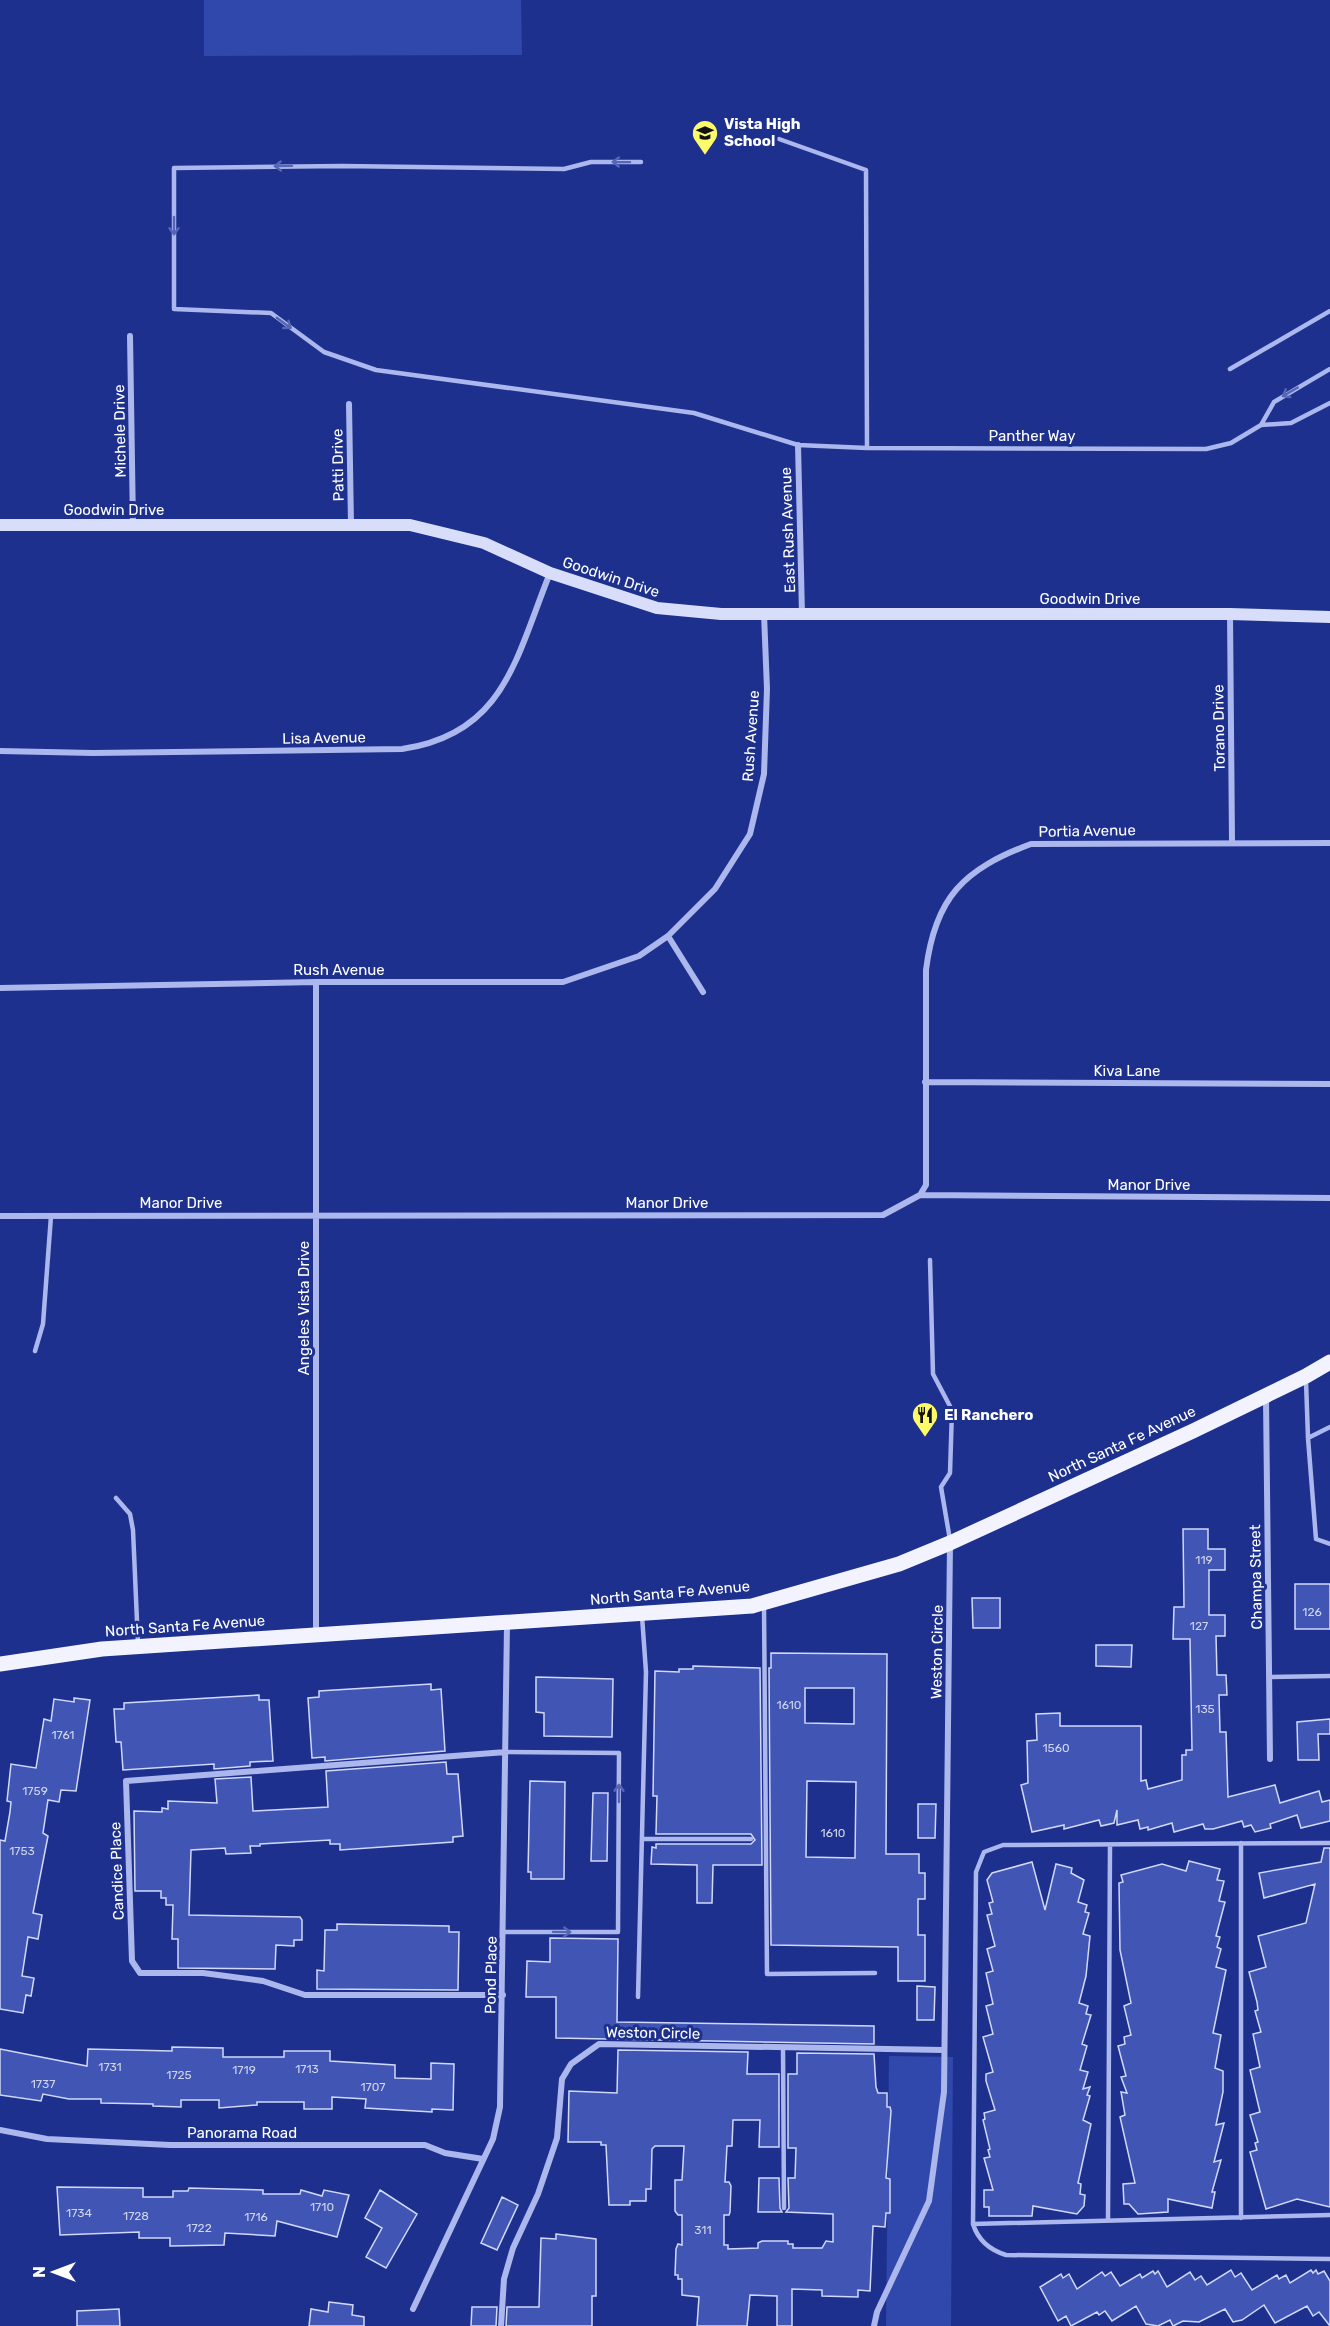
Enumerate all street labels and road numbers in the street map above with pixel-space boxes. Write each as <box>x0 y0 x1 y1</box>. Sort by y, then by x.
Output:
street label: Michele Drive <box>110 384 130 478</box>
street label: Panther Way <box>988 427 1076 445</box>
street label: Patti Drive <box>328 428 348 502</box>
street label: East Rush Avenue <box>777 467 799 593</box>
street label: Goodwin Drive <box>64 501 164 519</box>
street label: Goodwin Drive <box>560 553 662 601</box>
street label: Goodwin Drive <box>1040 590 1140 608</box>
street label: Torano Drive <box>1209 684 1229 772</box>
street label: Rush Avenue <box>739 690 763 782</box>
street label: Lisa Avenue <box>282 728 366 748</box>
street label: Portia Avenue <box>1038 821 1136 841</box>
street label: Rush Avenue <box>293 961 385 979</box>
street label: Kiva Lane <box>1094 1062 1160 1080</box>
street label: Manor Drive <box>1107 1176 1191 1194</box>
street label: Manor Drive <box>139 1194 223 1212</box>
street label: Manor Drive <box>625 1194 709 1212</box>
street label: Angeles Vista Drive <box>295 1241 313 1375</box>
street label: North Santa Fe Avenue <box>1045 1402 1199 1486</box>
street label: Champa Street <box>1246 1524 1266 1630</box>
street label: North Santa Fe Avenue <box>589 1577 751 1609</box>
street label: Weston Circle <box>927 1605 947 1699</box>
street label: North Santa Fe Avenue <box>104 1611 266 1641</box>
street label: Candice Place <box>106 1821 128 1921</box>
street label: Pond Place <box>481 1936 501 2014</box>
street label: Weston Circle <box>606 2023 700 2043</box>
street label: Panorama Road <box>187 2124 297 2142</box>

